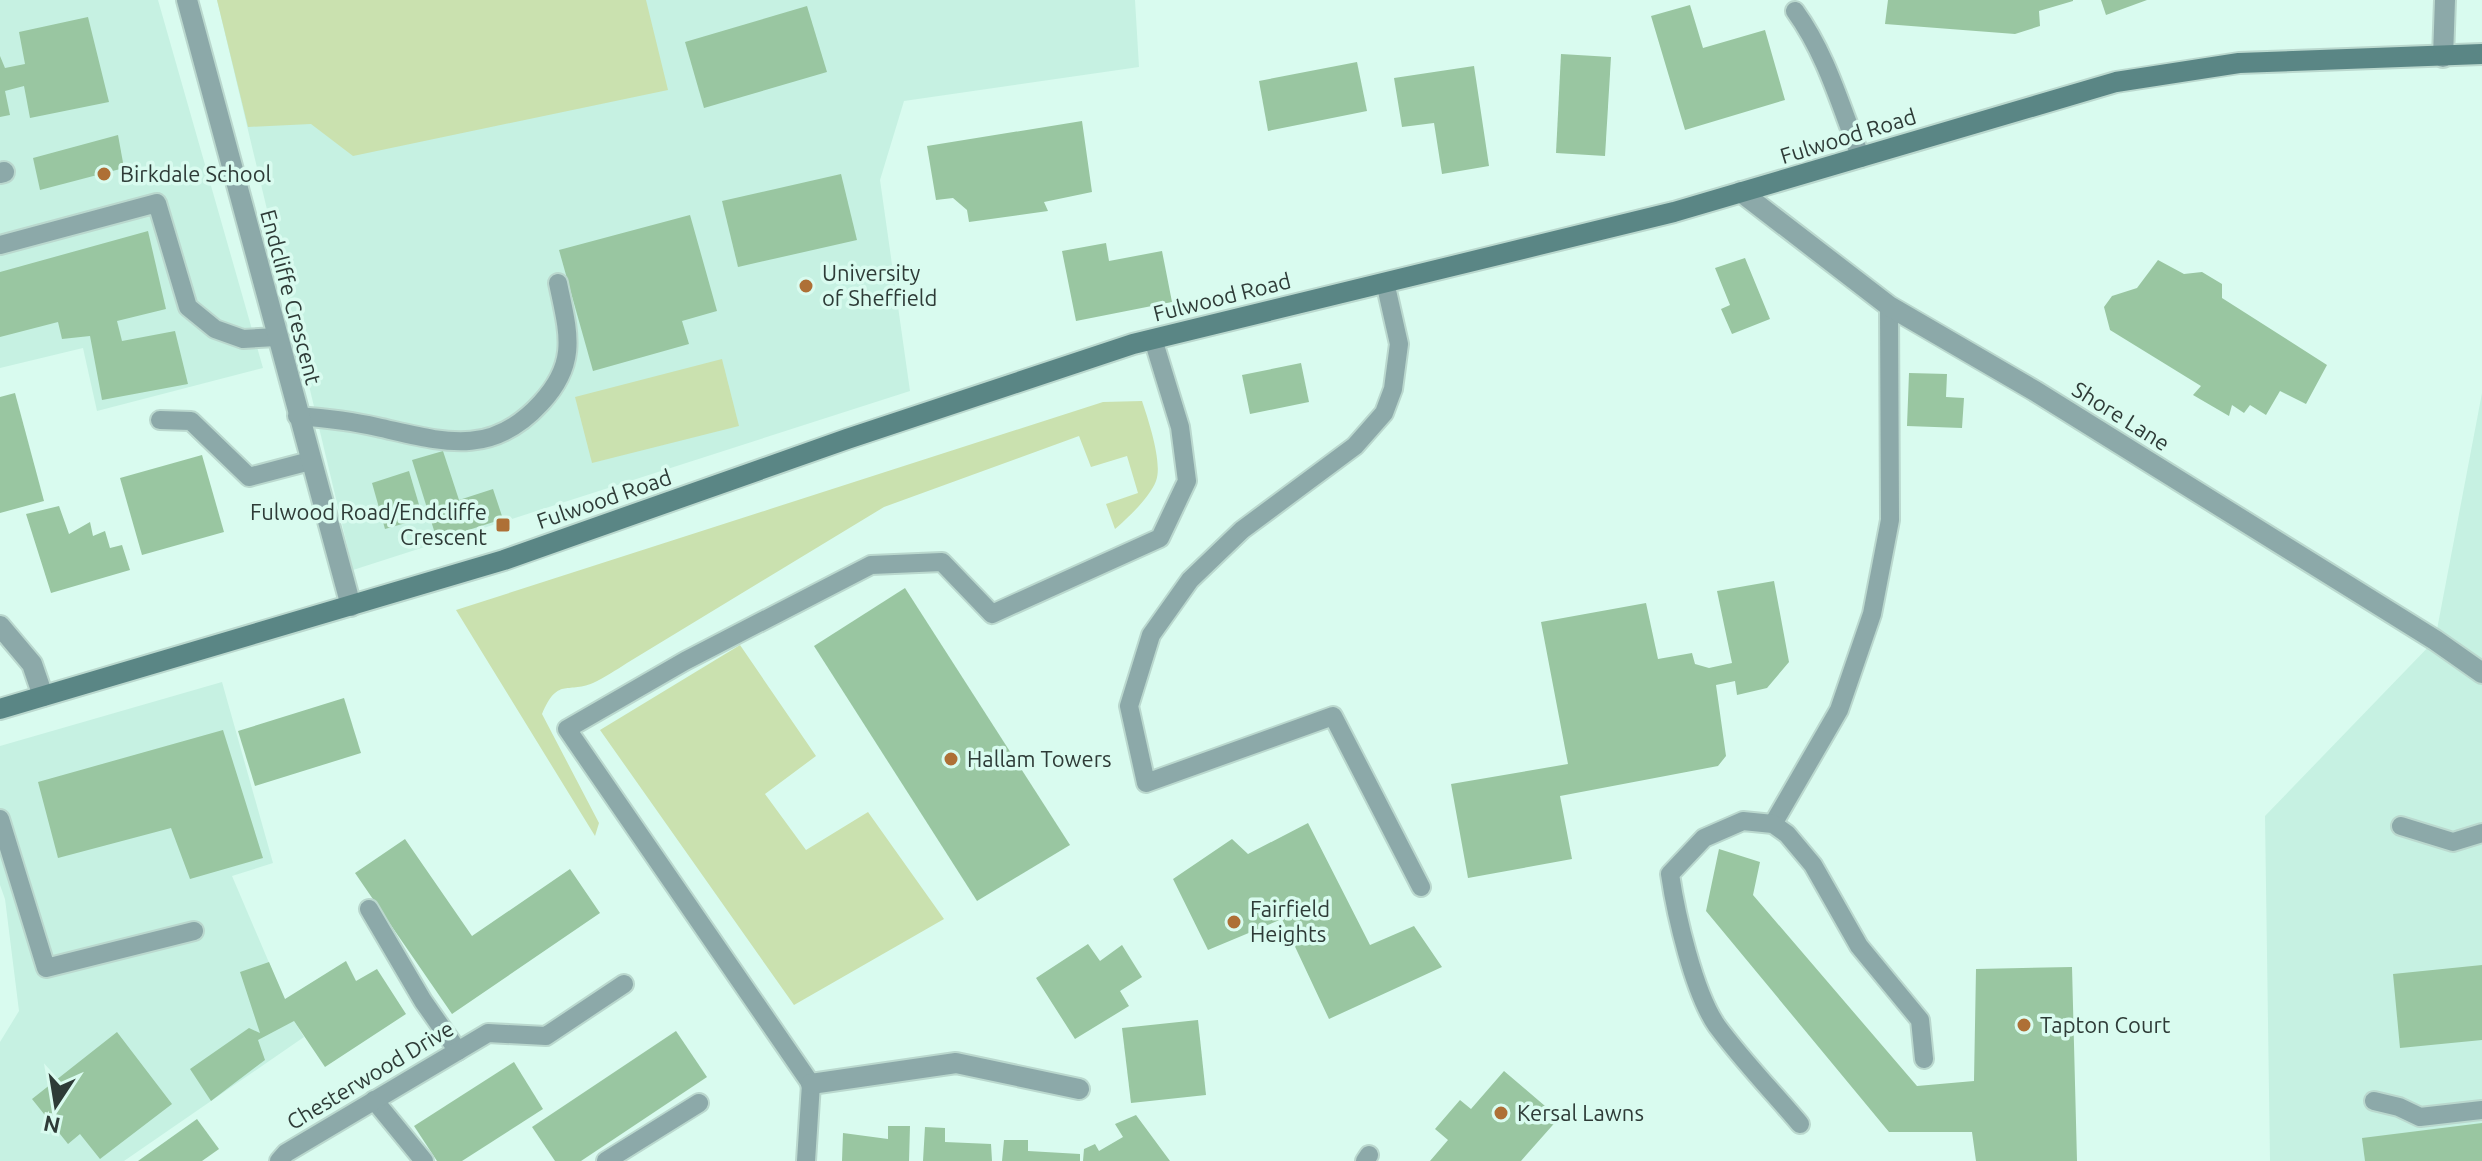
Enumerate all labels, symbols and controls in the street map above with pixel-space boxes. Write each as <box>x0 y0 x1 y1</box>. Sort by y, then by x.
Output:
street label: Fulwood Road <box>1777 103 1919 168</box>
place label: Birkdale School <box>120 161 272 186</box>
marker: Birkdale School <box>95 165 113 183</box>
street label: Endcliffe Crescent <box>256 207 327 387</box>
place label: University of Sheffield <box>822 260 937 310</box>
street label: Fulwood Road <box>1150 267 1293 326</box>
marker: University of Sheffield <box>797 277 815 295</box>
street label: Shore Lane <box>2068 376 2174 455</box>
street label: Fulwood Road <box>533 464 675 533</box>
place label: Fulwood Road/Endcliffe Crescent <box>250 499 487 549</box>
marker: Fulwood Road/Endcliffe Crescent <box>494 516 512 534</box>
place label: Hallam Towers <box>967 746 1112 771</box>
marker: Hallam Towers <box>942 750 960 768</box>
place label: Fairfield Heights <box>1250 896 1330 946</box>
marker: Fairfield Heights <box>1225 913 1243 931</box>
place label: Tapton Court <box>2040 1012 2171 1037</box>
street label: Chesterwood Drive <box>282 1015 458 1134</box>
marker: Tapton Court <box>2015 1016 2033 1034</box>
north arrow <box>16 1065 96 1145</box>
place label: Kersal Lawns <box>1517 1100 1644 1125</box>
marker: Kersal Lawns <box>1492 1104 1510 1122</box>
text: N <box>41 1111 62 1139</box>

